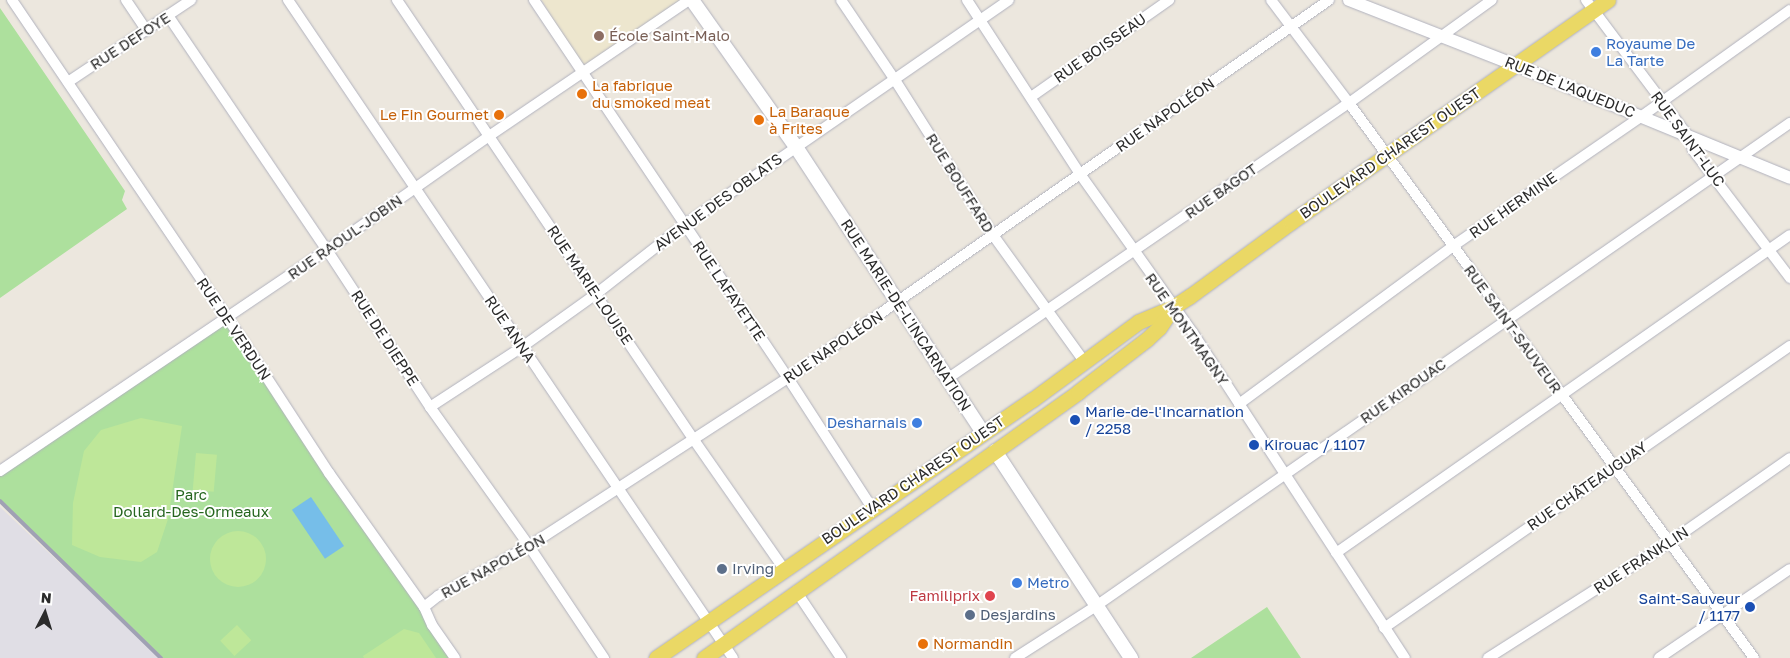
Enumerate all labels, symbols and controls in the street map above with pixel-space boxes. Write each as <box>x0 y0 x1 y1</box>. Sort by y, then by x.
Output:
street label: RUE DEFOYE <box>87 8 173 74</box>
street label: RUE BOISSEAU <box>1050 9 1150 87</box>
place label: École Saint-Malo <box>609 27 730 45</box>
marker: École Saint-Malo <box>593 30 605 42</box>
place label: Royaume De La Tarte <box>1606 34 1695 69</box>
marker: Royaume De La Tarte <box>1590 46 1602 58</box>
street label: RUE DE L'AQUEDUC <box>1502 53 1638 121</box>
street label: RUE NAPOLÉON <box>1112 74 1218 156</box>
place label: La fabrique du smoked meat <box>592 76 710 111</box>
street label: BOULEVARD CHAREST OUEST <box>1296 84 1484 222</box>
marker: La fabrique du smoked meat <box>576 88 588 100</box>
street label: RUE SAINT-LUC <box>1647 88 1729 190</box>
place label: La Baraque à Frites <box>769 102 850 137</box>
place label: Le Fin Gourmet <box>380 106 489 124</box>
marker: Le Fin Gourmet <box>493 109 505 121</box>
marker: La Baraque à Frites <box>753 114 765 126</box>
street label: RUE BOUFFARD <box>922 130 998 236</box>
street label: AVENUE DES OBLATS <box>650 149 786 255</box>
street label: RUE BAGOT <box>1181 160 1261 222</box>
street label: RUE HERMINE <box>1466 168 1560 242</box>
street label: RUE RAOUL-JOBIN <box>284 191 406 283</box>
street label: RUE MARIE-DE-L'INCARNATION <box>837 216 975 414</box>
street label: RUE MARIE-LOUISE <box>543 222 637 348</box>
street label: RUE LAFAYETTE <box>689 238 769 344</box>
street label: RUE SAINT-SAUVEUR <box>1460 261 1566 397</box>
street label: RUE MONTMAGNY <box>1142 269 1232 389</box>
street label: RUE DE VERDUN <box>193 274 275 384</box>
street label: RUE DE DIEPPE <box>347 287 423 389</box>
street label: RUE ANNA <box>481 292 539 366</box>
street label: RUE NAPOLÉON <box>780 307 886 387</box>
street label: RUE KIROUAC <box>1357 355 1449 427</box>
place label: Marie-de-l'Incarnation / 2258 <box>1085 402 1244 437</box>
street label: BOULEVARD CHAREST OUEST <box>818 412 1008 548</box>
place label: Desharnais <box>827 414 907 432</box>
marker: Marie-de-l'Incarnation / 2258 <box>1069 414 1081 426</box>
marker: Desharnais <box>911 417 923 429</box>
place label: Kirouac / 1107 <box>1264 436 1365 454</box>
street label: RUE CHÂTEAUGUAY <box>1523 438 1651 534</box>
marker: Kirouac / 1107 <box>1248 439 1260 451</box>
park label: Parc Dollard-Des-Ormeaux <box>113 485 269 520</box>
street label: RUE FRANKLIN <box>1590 523 1692 597</box>
street label: RUE NAPOLÉON <box>438 530 548 602</box>
place label: Irving <box>732 560 774 578</box>
marker: Irving <box>716 563 728 575</box>
place label: Metro <box>1027 574 1069 592</box>
marker: Metro <box>1011 577 1023 589</box>
place label: Familiprix <box>909 587 980 605</box>
north arrow <box>20 588 70 638</box>
text: N <box>40 589 52 606</box>
place label: Saint-Sauveur / 1177 <box>1639 589 1740 624</box>
marker: Familiprix <box>984 590 996 602</box>
marker: Saint-Sauveur / 1177 <box>1744 601 1756 613</box>
place label: Desjardins <box>980 606 1056 624</box>
marker: Desjardins <box>964 609 976 621</box>
place label: Normandin <box>933 635 1013 653</box>
marker: Normandin <box>917 638 929 650</box>

